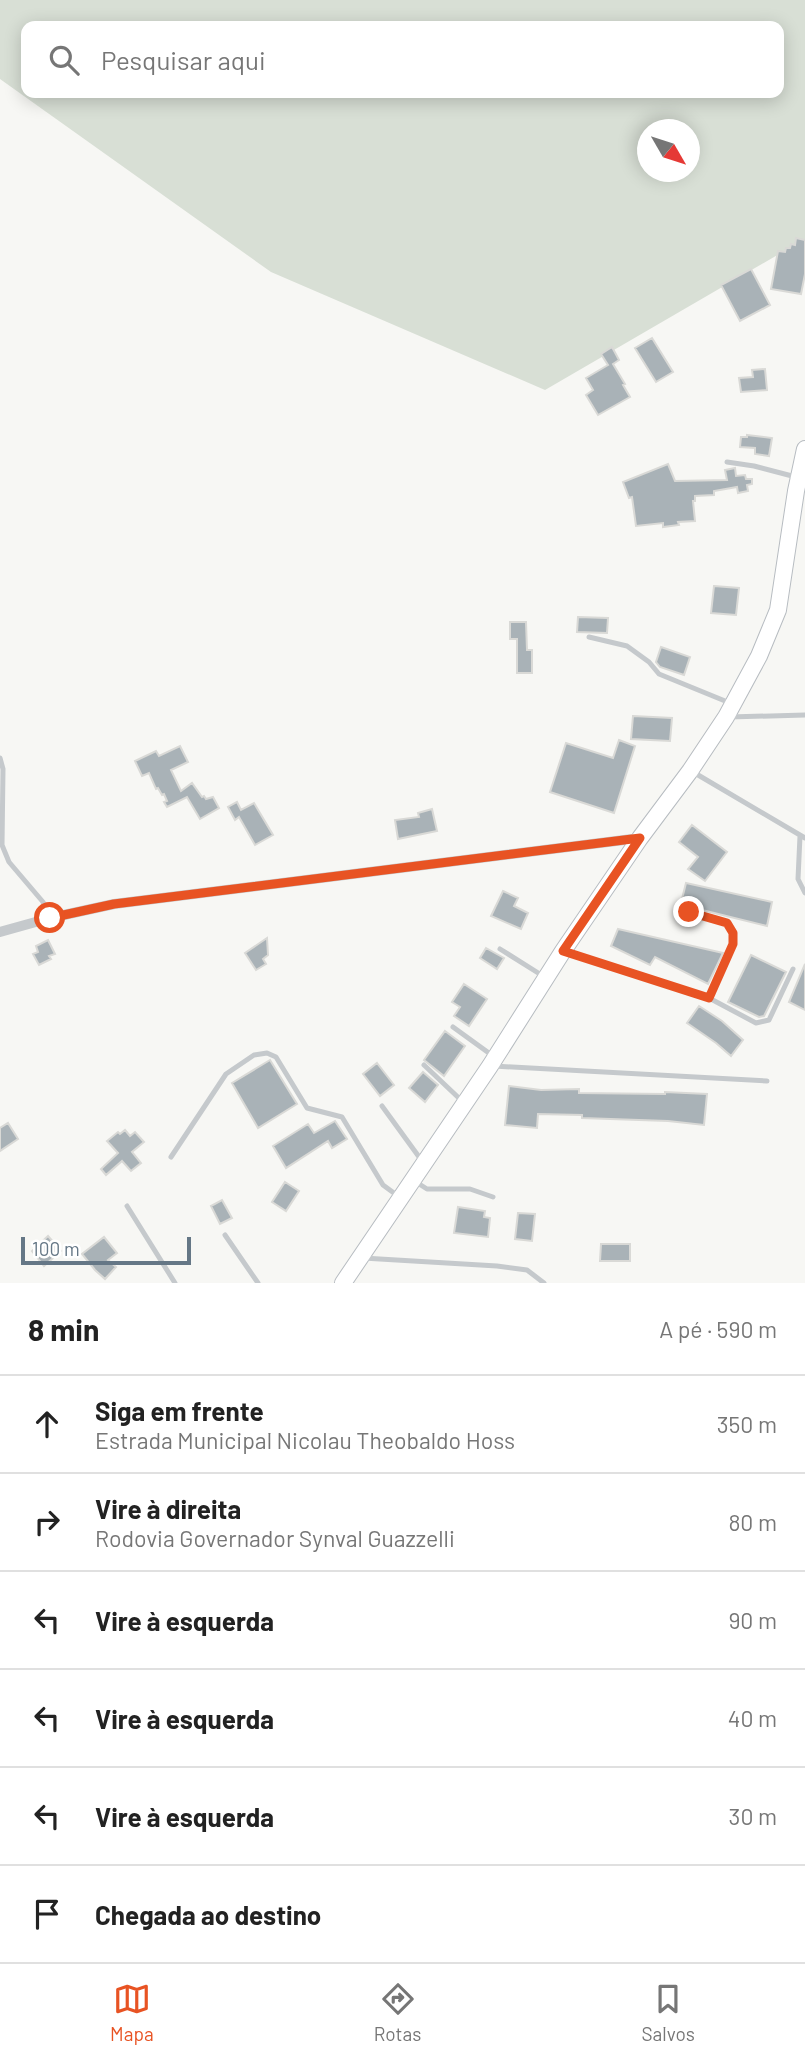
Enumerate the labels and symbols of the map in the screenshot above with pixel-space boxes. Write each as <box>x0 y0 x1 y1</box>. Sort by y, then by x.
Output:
north arrow <box>637 119 700 182</box>
route end <box>673 896 704 927</box>
route start <box>34 902 65 933</box>
scale bar <box>21 1234 191 1266</box>

